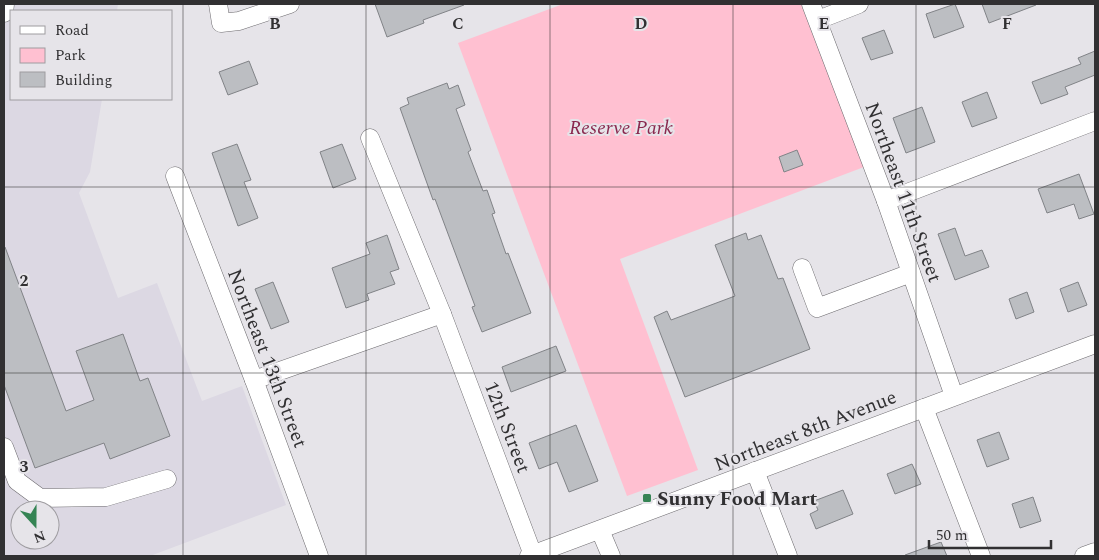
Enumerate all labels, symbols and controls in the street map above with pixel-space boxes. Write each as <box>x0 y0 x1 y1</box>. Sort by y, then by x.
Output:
legend <box>10 10 172 100</box>
text: B <box>269 12 281 36</box>
text: C <box>452 12 464 36</box>
text: D <box>635 12 648 36</box>
text: E <box>819 12 829 36</box>
text: F <box>1002 12 1012 36</box>
text: Road <box>55 19 89 42</box>
text: Park <box>55 44 86 67</box>
text: Building <box>55 69 112 92</box>
street label: Northeast 11th Street <box>857 98 950 287</box>
park label: Reserve Park <box>569 113 674 143</box>
street label: Northeast 13th Street <box>219 264 315 452</box>
text: 2 <box>20 269 29 293</box>
street label: 12th Street <box>476 377 538 478</box>
street label: Northeast 8th Avenue <box>710 382 901 480</box>
text: 3 <box>20 455 29 479</box>
place label: Sunny Food Mart <box>657 484 817 514</box>
marker: Sunny Food Mart <box>641 492 653 504</box>
north arrow <box>10 500 60 550</box>
scale bar <box>929 518 1052 550</box>
text: 50 m <box>936 524 968 547</box>
text: N <box>30 525 49 549</box>

